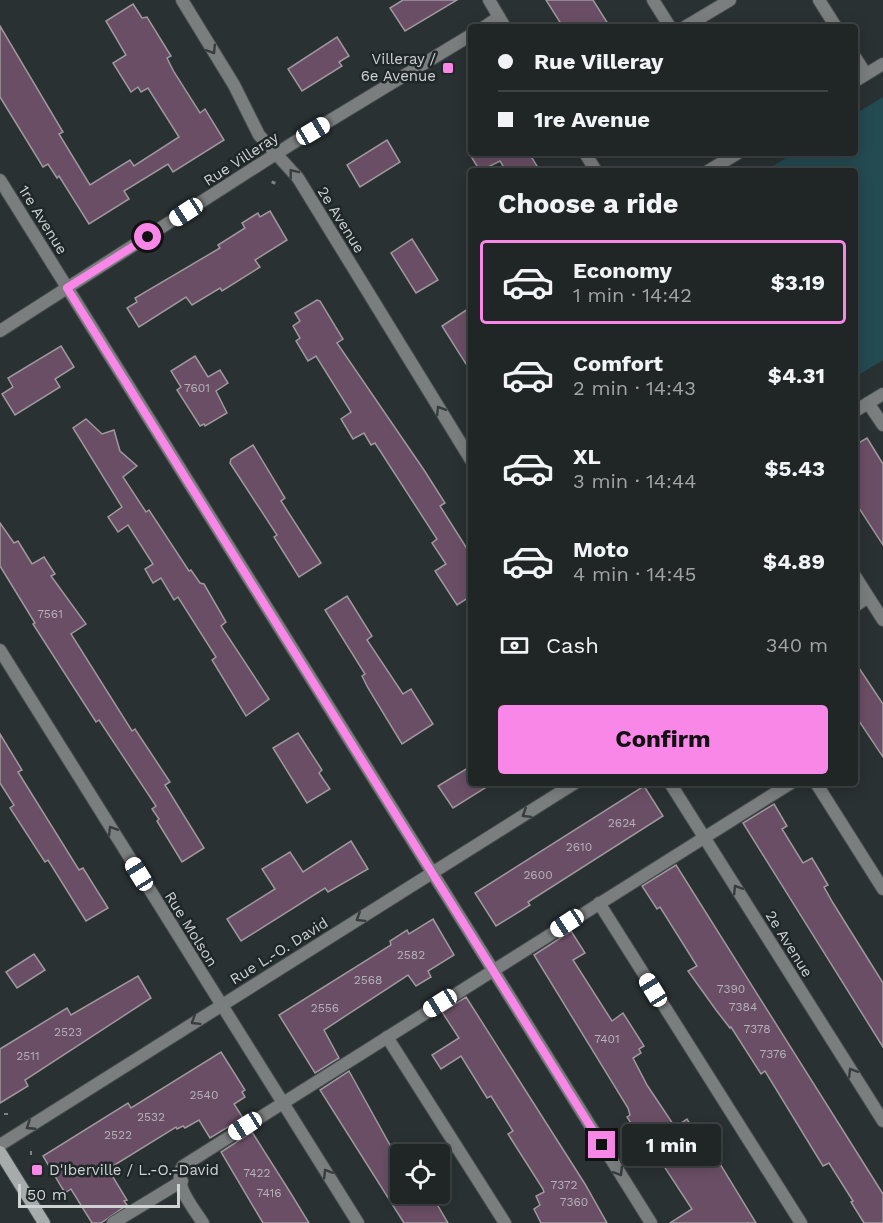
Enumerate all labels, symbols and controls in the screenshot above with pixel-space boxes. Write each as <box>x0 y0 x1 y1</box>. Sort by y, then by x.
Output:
one-way arrow <box>205 44 217 54</box>
text: Rue Villeray <box>534 49 663 74</box>
place label: Villeray / 6e Avenue <box>361 50 436 85</box>
marker: Villeray / 6e Avenue <box>441 61 455 75</box>
text: 1re Avenue <box>534 107 650 132</box>
car <box>293 114 333 148</box>
street label: Rue Villeray <box>200 128 282 190</box>
one-way arrow <box>290 169 301 180</box>
street label: 1re Avenue <box>15 182 71 258</box>
street label: 2e Avenue <box>313 183 369 257</box>
text: Choose a ride <box>498 188 678 220</box>
car <box>166 195 206 229</box>
route start <box>134 223 161 250</box>
icon: car <box>501 255 555 309</box>
text: Economy <box>573 258 672 283</box>
text: $3.19 <box>771 270 825 295</box>
text: 1 min · 14:42 <box>573 283 692 307</box>
icon: car <box>501 348 555 402</box>
text: Comfort <box>573 351 663 376</box>
text: $4.31 <box>768 363 825 388</box>
text: 2 min · 14:43 <box>573 376 696 400</box>
house number: 7601 <box>184 381 210 395</box>
one-way arrow <box>436 406 448 416</box>
icon: car <box>501 441 555 495</box>
text: XL <box>573 444 601 469</box>
text: $5.43 <box>765 456 825 481</box>
text: 3 min · 14:44 <box>573 469 696 493</box>
icon: car <box>501 534 555 588</box>
text: Moto <box>573 537 629 562</box>
text: $4.89 <box>763 549 825 574</box>
text: 4 min · 14:45 <box>573 562 696 586</box>
house number: 7561 <box>37 607 63 621</box>
icon: cash <box>498 629 531 662</box>
text: Cash <box>546 633 599 658</box>
text: 340 m <box>766 633 828 657</box>
button: Confirm <box>498 705 828 774</box>
one-way arrow <box>522 807 532 819</box>
house number: 2624 <box>608 816 636 830</box>
one-way arrow <box>107 826 119 836</box>
house number: 2610 <box>566 840 592 854</box>
car <box>122 854 156 894</box>
house number: 2600 <box>523 868 553 882</box>
one-way arrow <box>732 885 744 895</box>
street label: Rue Molson <box>161 888 221 970</box>
car <box>547 906 587 940</box>
street label: 2e Avenue <box>761 907 817 981</box>
one-way arrow <box>356 910 367 921</box>
street label: Rue L.-O. David <box>227 914 331 988</box>
house number: 2582 <box>397 948 425 962</box>
car <box>636 970 670 1010</box>
house number: 2568 <box>354 973 382 987</box>
house number: 7390 <box>717 982 745 996</box>
car <box>420 986 460 1020</box>
house number: 7384 <box>729 1000 757 1014</box>
house number: 2556 <box>311 1001 339 1015</box>
one-way arrow <box>191 1014 201 1026</box>
house number: 7378 <box>743 1022 771 1036</box>
house number: 2523 <box>54 1025 82 1039</box>
house number: 7401 <box>594 1032 620 1046</box>
house number: 7376 <box>759 1047 787 1061</box>
house number: 2511 <box>16 1049 40 1063</box>
one-way arrow <box>848 1067 859 1078</box>
house number: 2540 <box>190 1088 218 1102</box>
car <box>225 1109 265 1143</box>
house number: 2532 <box>137 1110 165 1124</box>
one-way arrow <box>26 1118 37 1129</box>
callout: 1 min <box>623 1124 722 1166</box>
house number: 2522 <box>104 1128 132 1142</box>
route end <box>588 1131 615 1158</box>
text: 1 min <box>646 1133 697 1157</box>
map controls <box>390 1144 450 1204</box>
button: locate <box>390 1144 450 1204</box>
place label: D'Iberville / L.-O.-David <box>49 1161 219 1179</box>
marker: D'Iberville / L.-O.-David <box>30 1163 44 1177</box>
house number: 7422 <box>243 1166 271 1180</box>
one-way arrow <box>612 1166 624 1176</box>
one-way arrow <box>322 1169 334 1179</box>
house number: 7372 <box>551 1178 577 1192</box>
scale bar <box>18 1181 180 1208</box>
text: 50 m <box>27 1185 67 1204</box>
house number: 7416 <box>256 1186 282 1200</box>
house number: 7360 <box>560 1195 588 1209</box>

